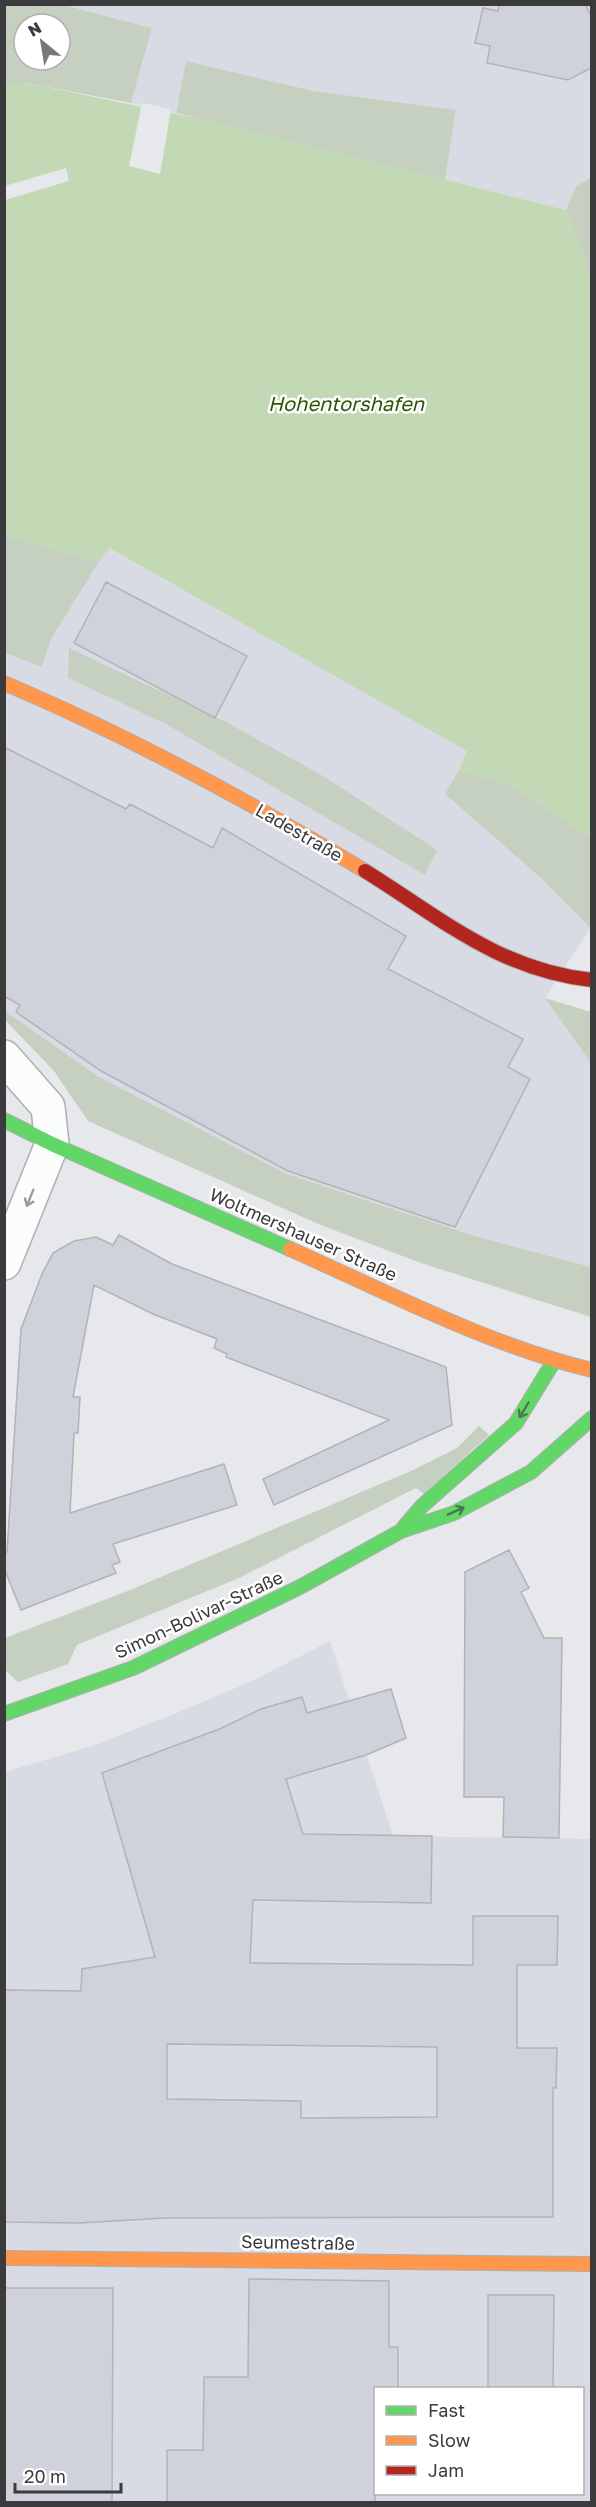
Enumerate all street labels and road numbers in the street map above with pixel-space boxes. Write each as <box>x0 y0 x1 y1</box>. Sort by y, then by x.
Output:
street label: Ladestraße <box>252 798 347 866</box>
street label: Woltmershauser Straße <box>206 1183 401 1285</box>
street label: Simon-Bolivar-Straße <box>111 1565 286 1663</box>
street label: Seumestraße <box>241 2230 355 2254</box>

